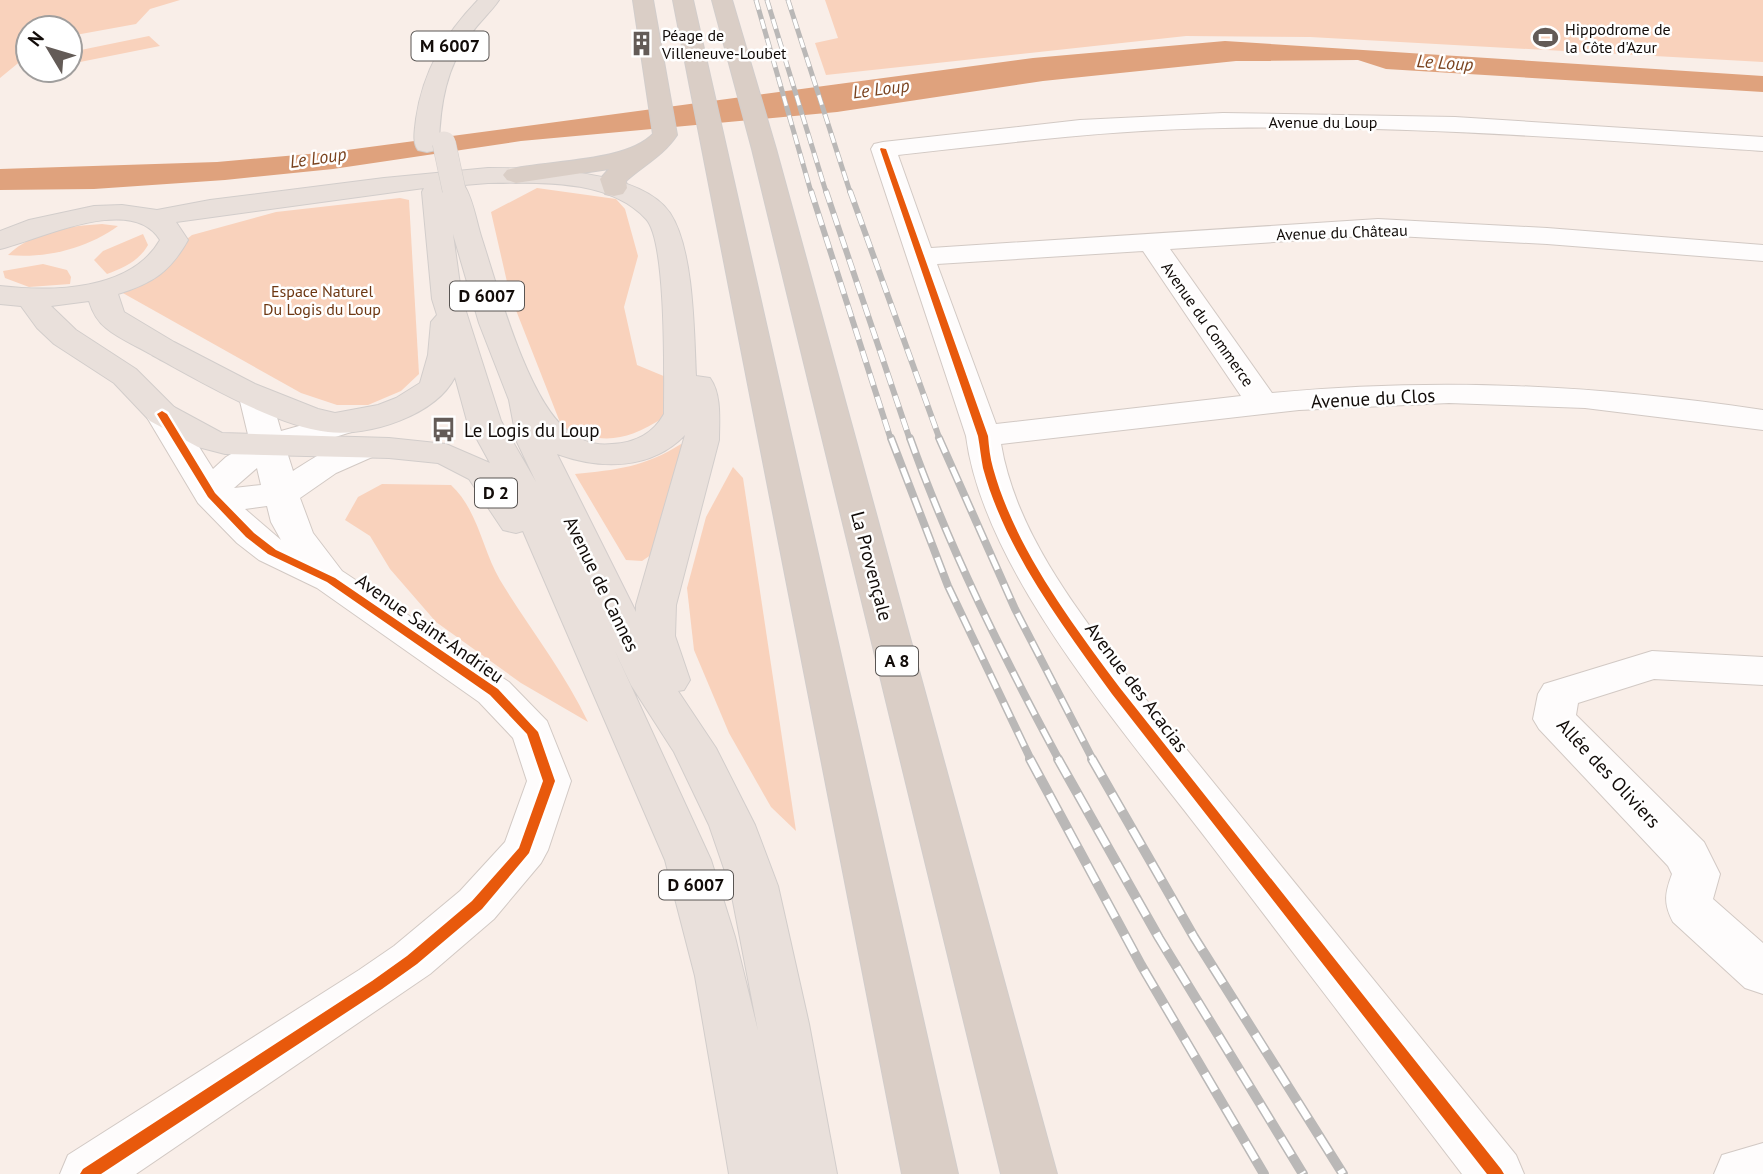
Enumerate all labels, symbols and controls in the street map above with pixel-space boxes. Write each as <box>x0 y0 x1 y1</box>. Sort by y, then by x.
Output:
north arrow <box>14 14 84 84</box>
place label: Hippodrome de la Côte d'Azur <box>1565 19 1671 57</box>
sports icon: Hippodrome de la Côte d'Azur <box>1531 24 1559 52</box>
place label: Péage de Villeneuve-Loubet <box>661 25 787 63</box>
text: N <box>22 26 49 51</box>
building icon: Péage de Villeneuve-Loubet <box>628 30 656 58</box>
road number: M 6007 <box>412 32 489 60</box>
water label: Le Loup <box>1416 49 1474 76</box>
water label: Le Loup <box>851 74 911 103</box>
street label: Avenue du Loup <box>1269 112 1377 132</box>
water label: Le Loup <box>288 142 348 173</box>
street label: Avenue du Château <box>1276 220 1408 244</box>
street label: Avenue du Commerce <box>1158 258 1258 390</box>
park label: Espace Naturel Du Logis du Loup <box>263 281 381 319</box>
road number: D 6007 <box>450 282 524 310</box>
street label: Avenue du Clos <box>1310 383 1436 413</box>
bus stop icon: Le Logis du Loup <box>430 416 458 444</box>
place label: Le Logis du Loup <box>464 418 600 442</box>
road number: D 2 <box>475 478 517 508</box>
street label: La Provençale <box>846 509 898 623</box>
street label: Avenue de Cannes <box>559 512 645 656</box>
street label: Avenue Saint-Andrieu <box>351 568 509 688</box>
street label: Avenue des Acacias <box>1080 617 1194 757</box>
road number: A 8 <box>876 646 918 676</box>
street label: Allée des Oliviers <box>1552 713 1666 833</box>
road number: D 6007 <box>659 870 733 900</box>

